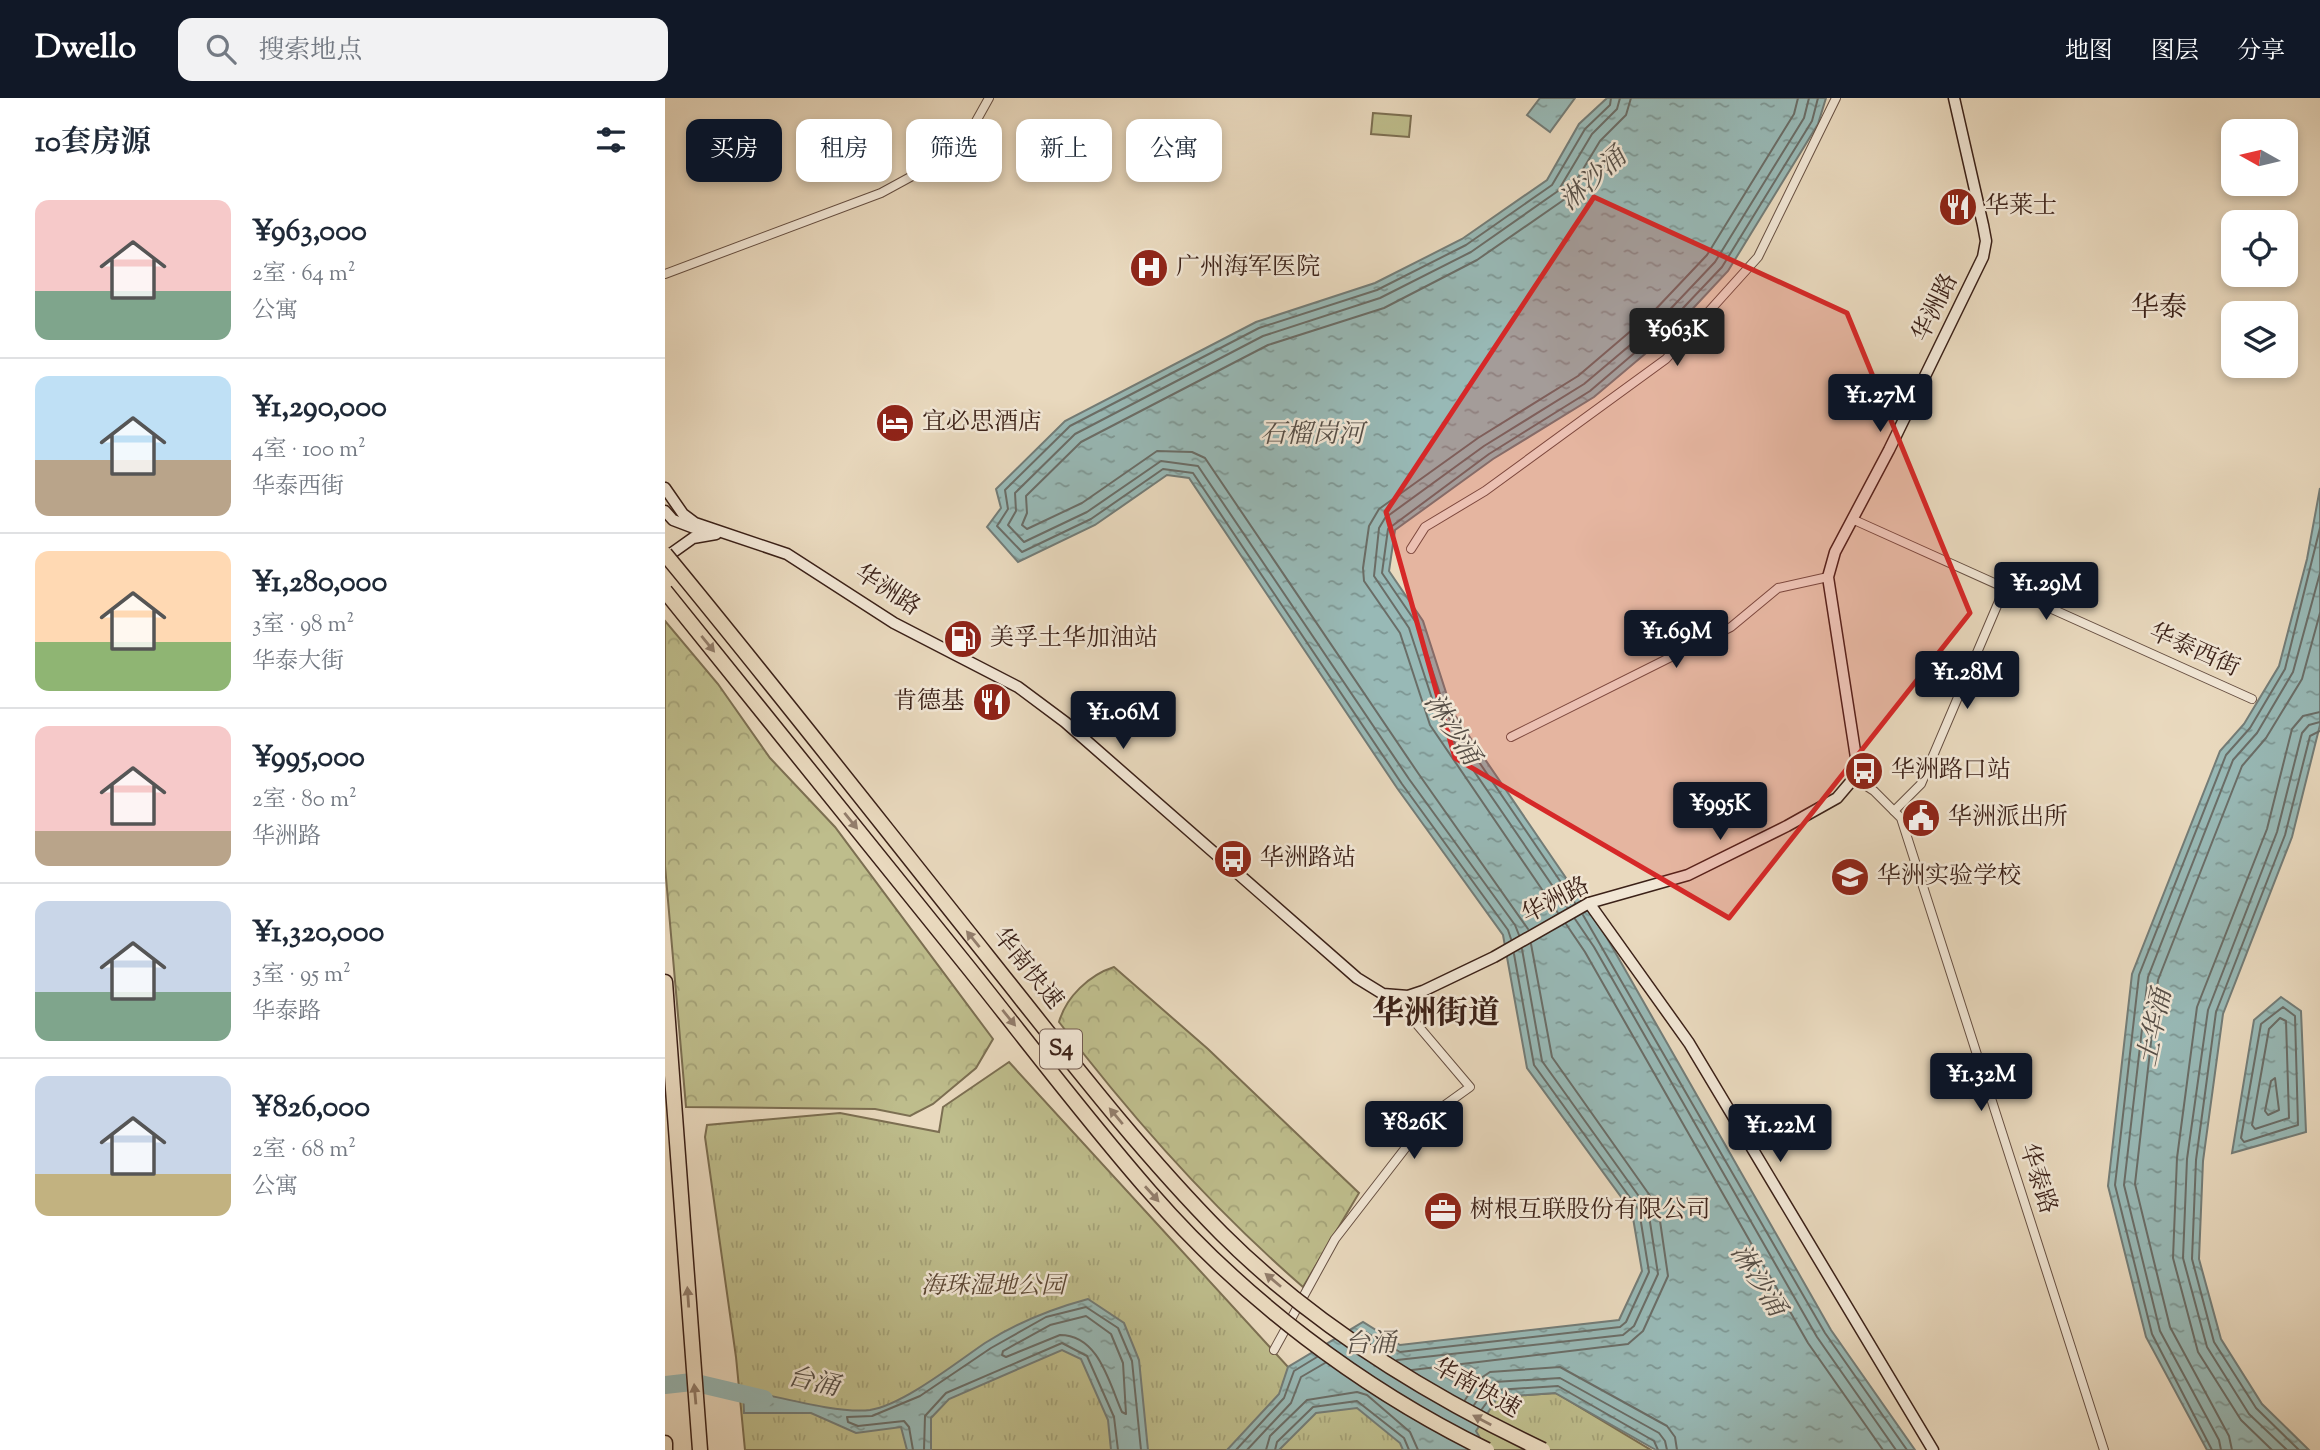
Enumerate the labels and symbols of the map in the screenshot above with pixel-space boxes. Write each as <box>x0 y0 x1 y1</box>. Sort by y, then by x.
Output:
north arrow <box>2221 119 2298 196</box>
water label: 淋沙涌 <box>1553 138 1638 220</box>
restaurant icon: 华莱士 <box>1937 186 1979 228</box>
place label: 华莱士 <box>1985 190 2057 224</box>
hospital icon: 广州海军医院 <box>1128 247 1170 289</box>
place label: 广州海军医院 <box>1176 251 1320 285</box>
street label: 华洲路 <box>1905 268 1967 348</box>
district label: 华泰 <box>2131 289 2187 329</box>
pin: ¥963K <box>1628 308 1726 368</box>
pin: ¥1.27M <box>1823 374 1937 434</box>
hotel icon: 宜必思酒店 <box>874 402 916 444</box>
place label: 宜必思酒店 <box>922 406 1042 440</box>
water label: 石榴岗河 <box>1260 417 1368 454</box>
street label: 华洲路 <box>848 557 926 625</box>
pin: ¥1.29M <box>1989 562 2103 622</box>
pin: ¥1.69M <box>1619 610 1733 670</box>
street label: 华泰西街 <box>2143 616 2245 686</box>
fuel station icon: 美孚土华加油站 <box>942 618 984 660</box>
place label: 美孚土华加油站 <box>990 622 1158 656</box>
one-way arrow <box>700 636 715 653</box>
pin: ¥1.28M <box>1910 652 2024 711</box>
restaurant icon: 肯德基 <box>971 681 1013 723</box>
place label: 肯德基 <box>893 685 965 719</box>
water label: 淋沙涌 <box>1414 687 1489 775</box>
pin: ¥1.06M <box>1066 692 1180 751</box>
bus stop icon: 华洲路口站 <box>1843 750 1885 792</box>
place label: 华洲路口站 <box>1891 754 2011 788</box>
pin: ¥995K <box>1671 782 1769 842</box>
public building icon: 华洲派出所 <box>1900 797 1942 839</box>
place label: 华洲派出所 <box>1948 801 2068 835</box>
one-way arrow <box>843 813 858 830</box>
bus stop icon: 华洲路站 <box>1212 838 1254 880</box>
place label: 华洲路站 <box>1260 842 1356 876</box>
school or university icon: 华洲实验学校 <box>1829 856 1871 898</box>
place label: 华洲实验学校 <box>1877 860 2021 894</box>
street label: 华洲路 <box>1516 870 1596 932</box>
street label: 华南快速 <box>984 921 1070 1017</box>
one-way arrow <box>966 930 981 948</box>
water label: 土华涌 <box>2130 983 2183 1070</box>
district label: 华洲街道 <box>1372 992 1500 1038</box>
one-way arrow <box>1001 1009 1015 1027</box>
road number: S4 <box>1040 1030 1082 1068</box>
pin: ¥1.32M <box>1924 1054 2038 1113</box>
pin: ¥826K <box>1365 1102 1463 1161</box>
pin: ¥1.22M <box>1723 1104 1837 1164</box>
one-way arrow <box>1109 1107 1124 1124</box>
street label: 华泰路 <box>2010 1140 2064 1218</box>
one-way arrow <box>1144 1185 1160 1202</box>
office icon: 树根互联股份有限公司 <box>1422 1190 1464 1232</box>
place label: 树根互联股份有限公司 <box>1470 1194 1710 1228</box>
water label: 淋沙涌 <box>1721 1238 1795 1326</box>
park label: 海珠湿地公园 <box>921 1270 1069 1304</box>
one-way arrow <box>1265 1273 1282 1288</box>
one-way arrow <box>682 1286 693 1308</box>
water label: 台涌 <box>1344 1326 1399 1364</box>
street label: 华南快速 <box>1426 1351 1526 1427</box>
water label: 台涌 <box>783 1359 845 1408</box>
one-way arrow <box>689 1383 700 1405</box>
one-way arrow <box>1472 1414 1492 1426</box>

